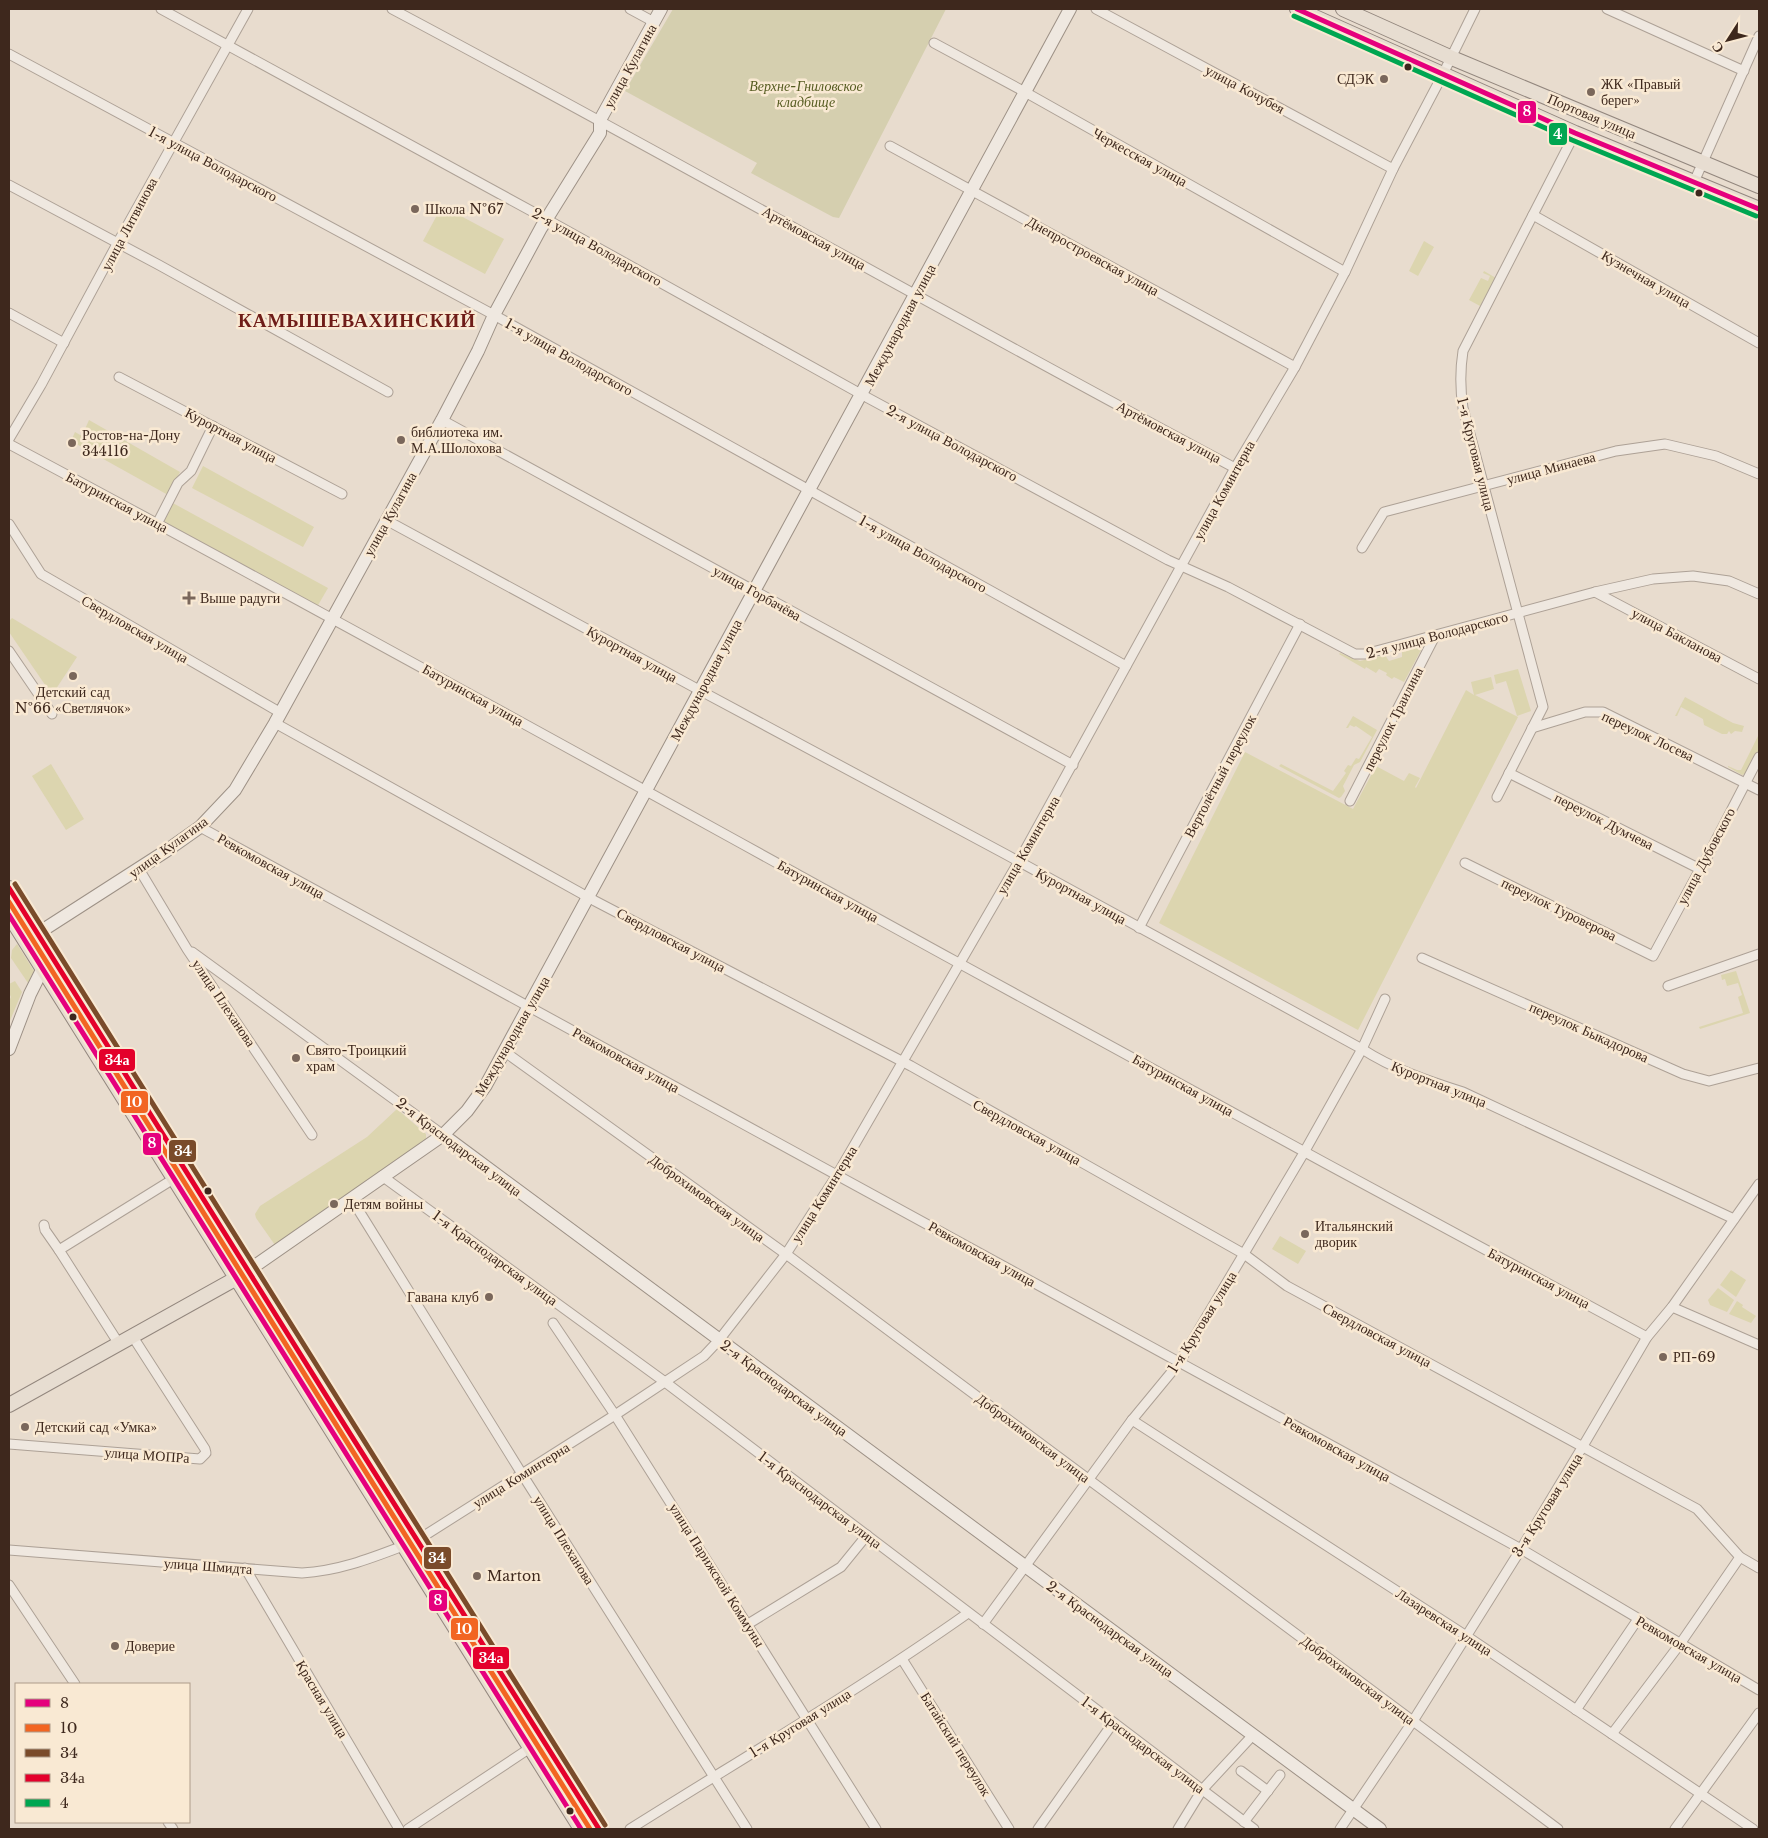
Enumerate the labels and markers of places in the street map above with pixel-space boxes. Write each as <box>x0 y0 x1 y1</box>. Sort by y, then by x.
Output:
unlabelled marker <box>1403 62 1413 72</box>
place label: СДЭК <box>1337 70 1375 88</box>
marker: СДЭК <box>1378 73 1390 85</box>
place label: ЖК «Правый берег» <box>1601 75 1681 109</box>
marker: ЖК «Правый берег» <box>1585 86 1597 98</box>
unlabelled marker <box>1694 188 1704 198</box>
place label: Школа №67 <box>425 200 504 218</box>
marker: Школа №67 <box>409 203 421 215</box>
place label: библиотека им. М.А.Шолохова <box>411 423 503 457</box>
place label: Ростов-на-Дону 344116 <box>82 426 180 460</box>
marker: библиотека им. М.А.Шолохова <box>395 434 407 446</box>
marker: Ростов-на-Дону 344116 <box>66 437 78 449</box>
place label: Выше радуги <box>200 589 281 607</box>
marker: Выше радуги <box>182 591 196 605</box>
marker: Детский сад №66 «Светлячок» <box>67 670 79 682</box>
place label: Детский сад №66 «Светлячок» <box>15 683 131 717</box>
unlabelled marker <box>68 1012 78 1022</box>
place label: Свято-Троицкий храм <box>306 1041 407 1075</box>
marker: Свято-Троицкий храм <box>290 1052 302 1064</box>
unlabelled marker <box>203 1186 213 1196</box>
place label: Детям войны <box>344 1195 424 1213</box>
marker: Детям войны <box>328 1198 340 1210</box>
place label: Итальянский дворик <box>1315 1217 1394 1251</box>
marker: Итальянский дворик <box>1299 1228 1311 1240</box>
place label: Гавана клуб <box>407 1288 479 1306</box>
marker: Гавана клуб <box>483 1291 495 1303</box>
place label: РП-69 <box>1673 1348 1715 1366</box>
marker: РП-69 <box>1657 1351 1669 1363</box>
place label: Детский сад «Умка» <box>35 1418 157 1436</box>
marker: Детский сад «Умка» <box>19 1421 31 1433</box>
place label: Marton <box>487 1567 541 1585</box>
marker: Marton <box>471 1570 483 1582</box>
place label: Доверие <box>125 1637 175 1655</box>
marker: Доверие <box>109 1640 121 1652</box>
unlabelled marker <box>565 1806 575 1816</box>

